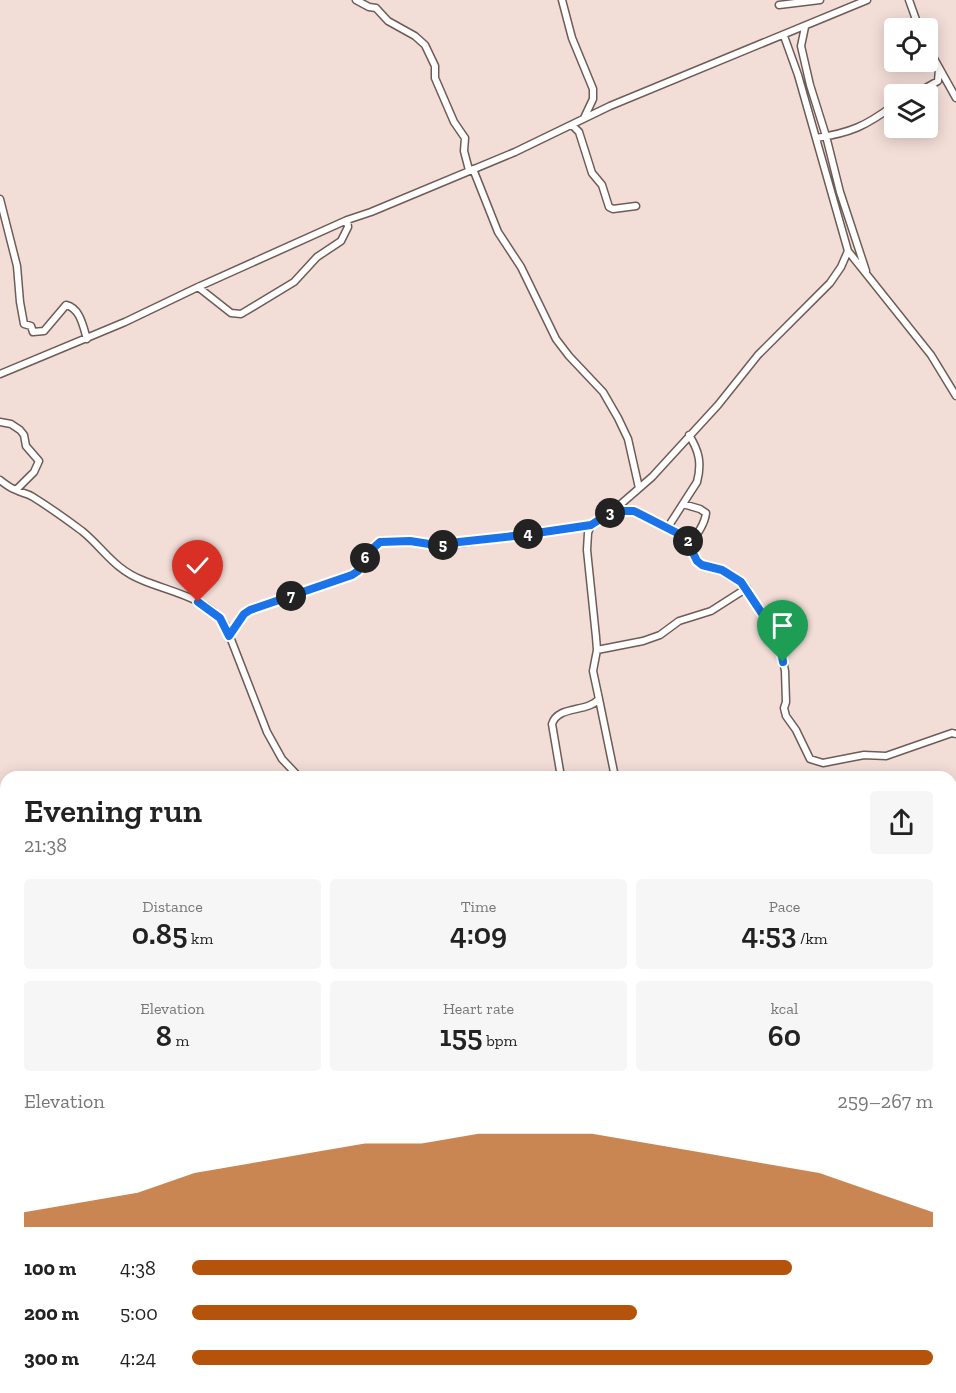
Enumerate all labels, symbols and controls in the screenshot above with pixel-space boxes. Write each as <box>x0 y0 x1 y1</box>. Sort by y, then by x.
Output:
map controls <box>884 18 938 138</box>
button: locate <box>884 18 938 72</box>
button: layers <box>884 84 938 138</box>
pin: 3 <box>595 498 625 528</box>
text: 3 <box>606 503 614 522</box>
pin: 4 <box>513 519 543 549</box>
text: 4 <box>523 524 533 543</box>
pin: 2 <box>673 526 703 556</box>
pin: 5 <box>428 530 458 560</box>
text: 2 <box>684 531 692 550</box>
text: 5 <box>439 535 447 554</box>
pin <box>172 540 223 602</box>
pin: 6 <box>350 543 380 573</box>
text: 6 <box>361 548 369 567</box>
icon: check <box>181 549 214 582</box>
pin: 7 <box>276 581 306 611</box>
text: 7 <box>287 586 295 605</box>
pin <box>757 600 808 662</box>
icon: arrive <box>766 609 799 642</box>
text: Evening run <box>24 791 202 830</box>
button: share <box>870 791 933 854</box>
text: 21:38 <box>24 833 67 857</box>
text: Distance <box>142 897 203 916</box>
text: Time <box>461 897 496 916</box>
text: Pace <box>769 897 800 916</box>
text: 0.85 <box>132 916 187 952</box>
text: 4:09 <box>450 916 507 952</box>
text: 4:53 <box>741 916 796 952</box>
text: km <box>187 929 213 948</box>
text: /km <box>796 929 828 948</box>
text: Elevation <box>140 999 205 1018</box>
text: Heart rate <box>443 999 514 1018</box>
text: kcal <box>771 999 798 1018</box>
text: 8 <box>156 1018 172 1054</box>
text: 155 <box>440 1018 483 1054</box>
text: 60 <box>768 1018 801 1054</box>
text: m <box>172 1031 189 1050</box>
text: bpm <box>483 1031 517 1050</box>
text: Elevation <box>24 1089 105 1113</box>
text: 259–267 m <box>838 1089 933 1113</box>
text: 100 m <box>24 1256 76 1280</box>
text: 4:38 <box>120 1256 156 1280</box>
text: 200 m <box>24 1301 79 1325</box>
text: 5:00 <box>120 1301 158 1325</box>
text: 300 m <box>24 1346 79 1370</box>
text: 4:24 <box>120 1346 156 1370</box>

